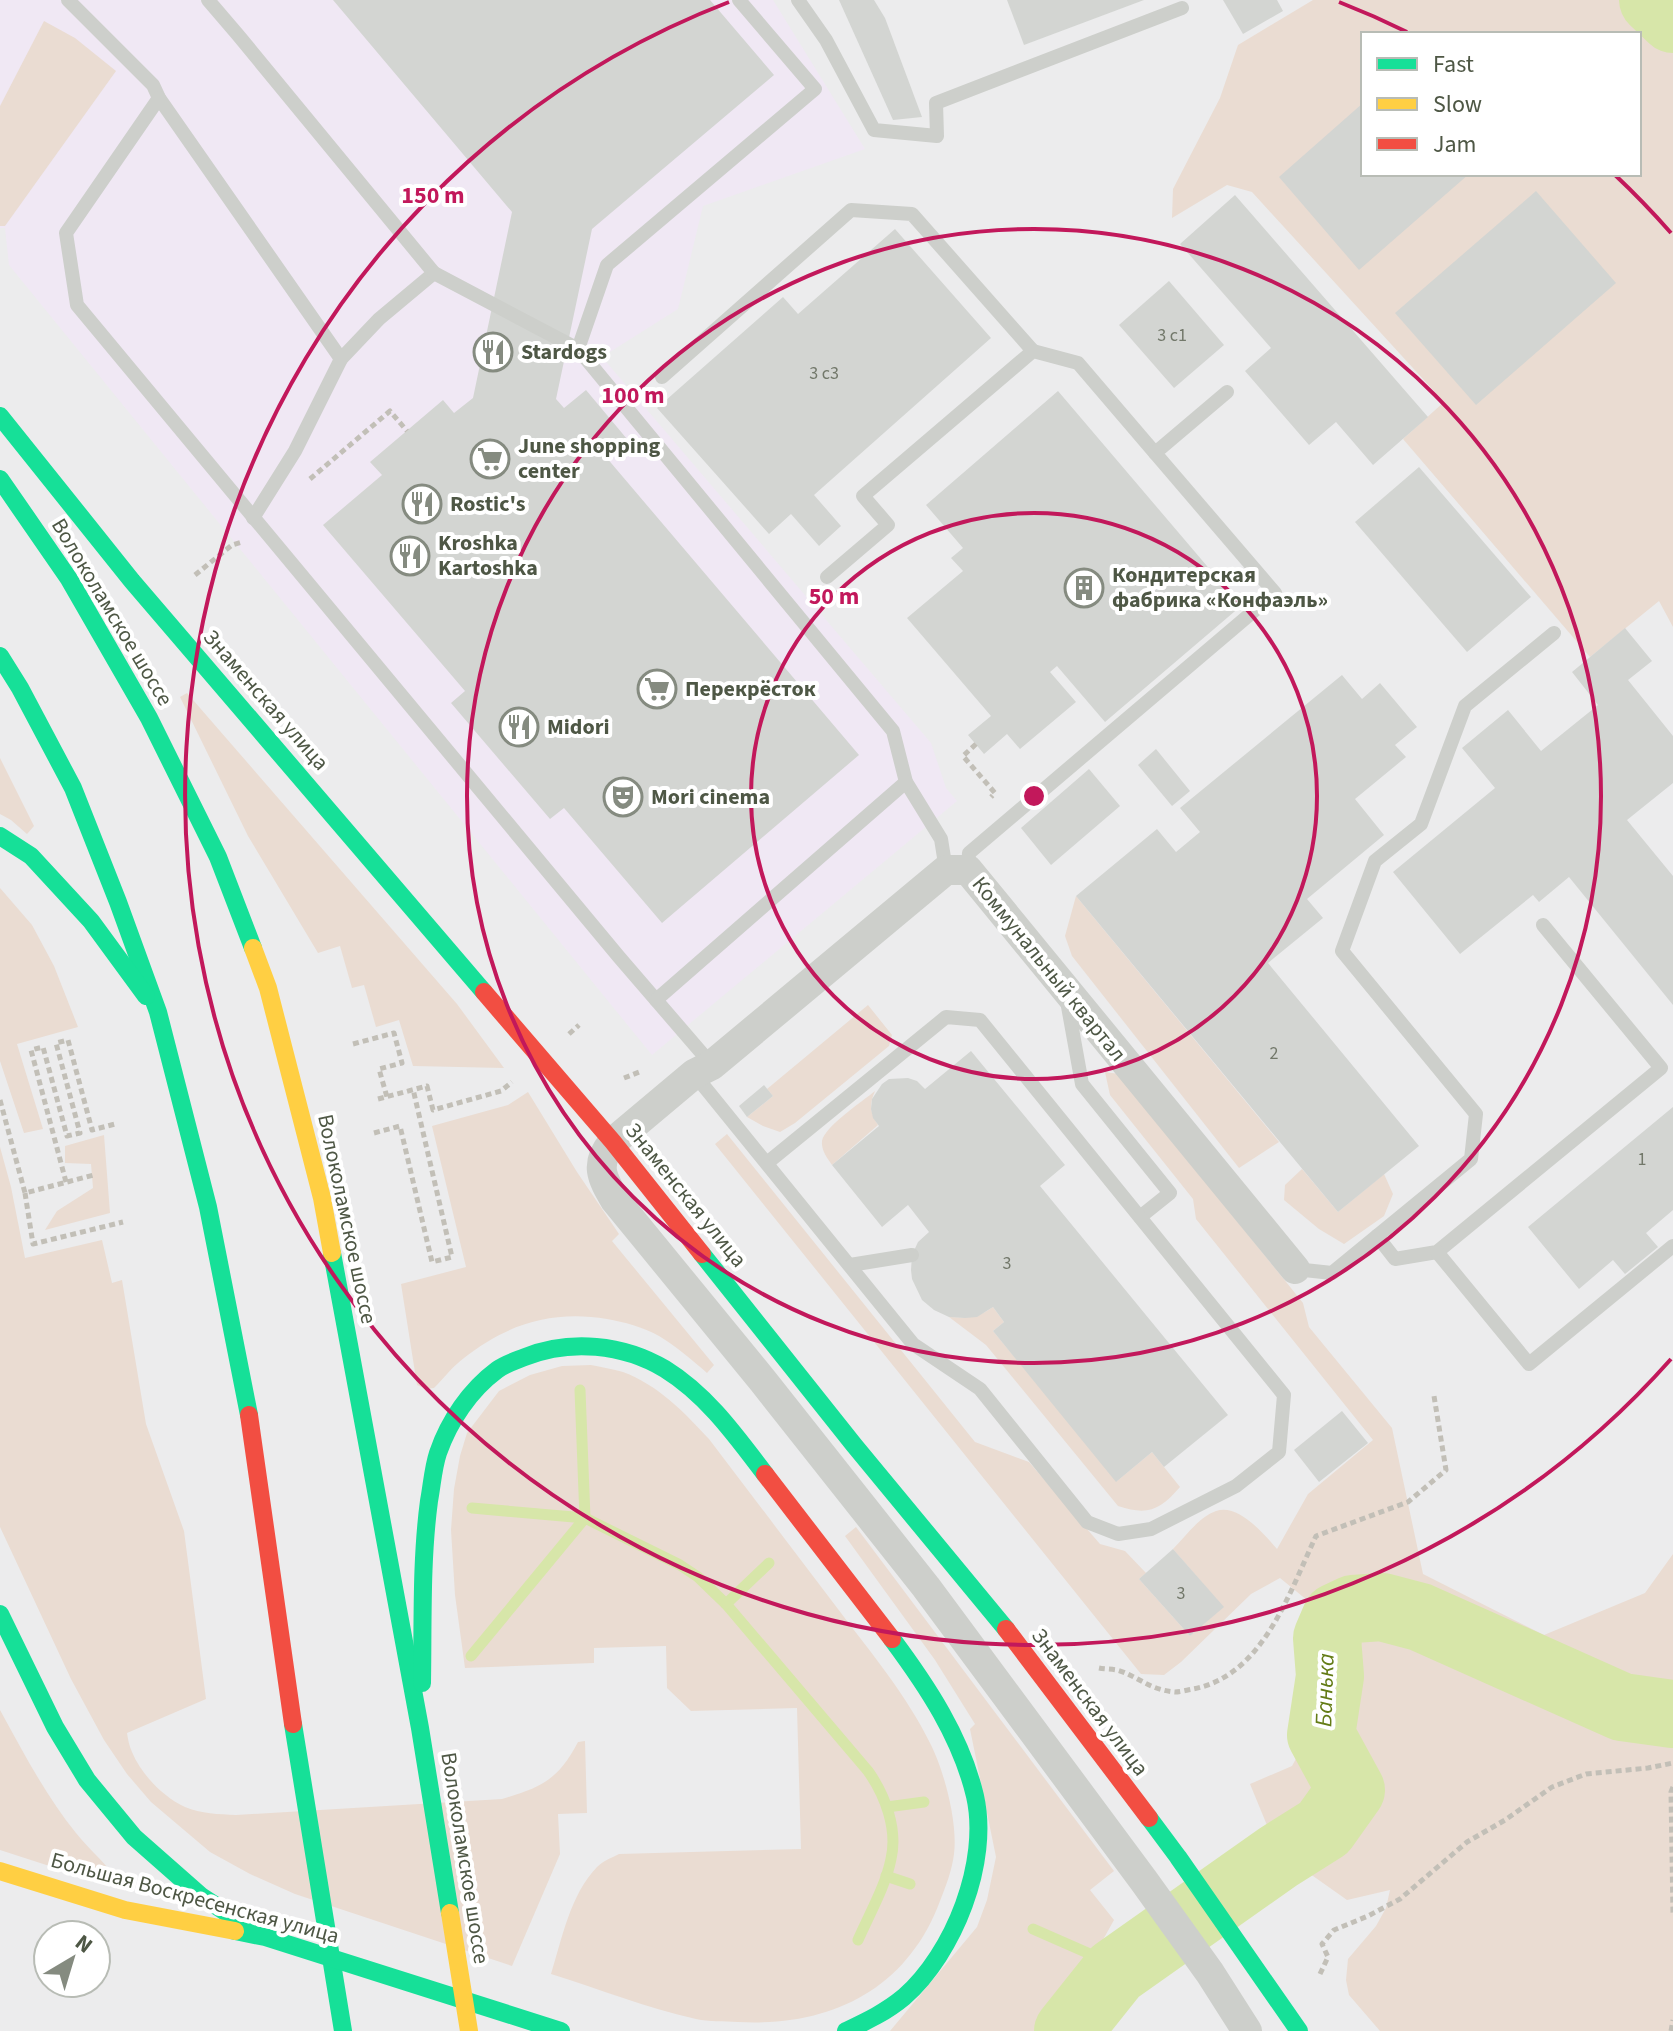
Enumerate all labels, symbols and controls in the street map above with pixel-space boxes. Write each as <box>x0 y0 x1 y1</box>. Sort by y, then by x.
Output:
legend <box>1361 32 1641 176</box>
text: Fast <box>1433 47 1474 82</box>
text: Slow <box>1433 87 1482 122</box>
text: Jam <box>1433 127 1477 162</box>
text: 150 m <box>401 178 465 213</box>
house number: 3 c1 <box>1157 323 1187 348</box>
restaurant icon: Stardogs <box>472 331 514 373</box>
place label: Stardogs <box>521 336 607 368</box>
house number: 3 c3 <box>809 361 839 386</box>
text: 100 m <box>601 378 665 413</box>
place label: June shopping center <box>518 430 660 487</box>
supermarket icon: June shopping center <box>469 438 511 480</box>
restaurant icon: Rostic's <box>401 483 443 525</box>
place label: Rostic's <box>450 488 526 520</box>
street label: Волоколамское шоссе <box>43 512 181 712</box>
place label: Kroshka Kartoshka <box>438 527 538 584</box>
restaurant icon: Kroshka Kartoshka <box>389 535 431 577</box>
place label: Кондитерская фабрика «Конфаэль» <box>1112 559 1328 616</box>
building icon: Кондитерская фабрика «Конфаэль» <box>1063 567 1105 609</box>
text: 50 m <box>809 579 859 614</box>
street label: Знаменская улица <box>196 622 336 778</box>
supermarket icon: Перекрёсток <box>636 668 678 710</box>
place label: Перекрёсток <box>685 673 816 705</box>
restaurant icon: Midori <box>498 706 540 748</box>
place label: Midori <box>547 711 609 743</box>
theatre icon: Mori cinema <box>602 776 644 818</box>
place label: Mori cinema <box>651 781 770 813</box>
centre of rings <box>1020 782 1048 810</box>
street label: Коммунальный квартал <box>964 870 1134 1068</box>
house number: 2 <box>1270 1041 1279 1066</box>
street label: Волоколамское шоссе <box>309 1111 385 1327</box>
street label: Знаменская улица <box>618 1116 754 1274</box>
house number: 1 <box>1638 1147 1646 1172</box>
house number: 3 <box>1003 1251 1012 1276</box>
house number: 3 <box>1177 1581 1186 1606</box>
street label: Знаменская улица <box>1024 1621 1156 1783</box>
water label: Банька <box>1306 1652 1344 1728</box>
street label: Волоколамское шоссе <box>432 1750 498 1966</box>
street label: Большая Воскресенская улица <box>47 1844 343 1952</box>
north arrow <box>32 1919 112 1999</box>
text: N <box>68 1927 99 1961</box>

